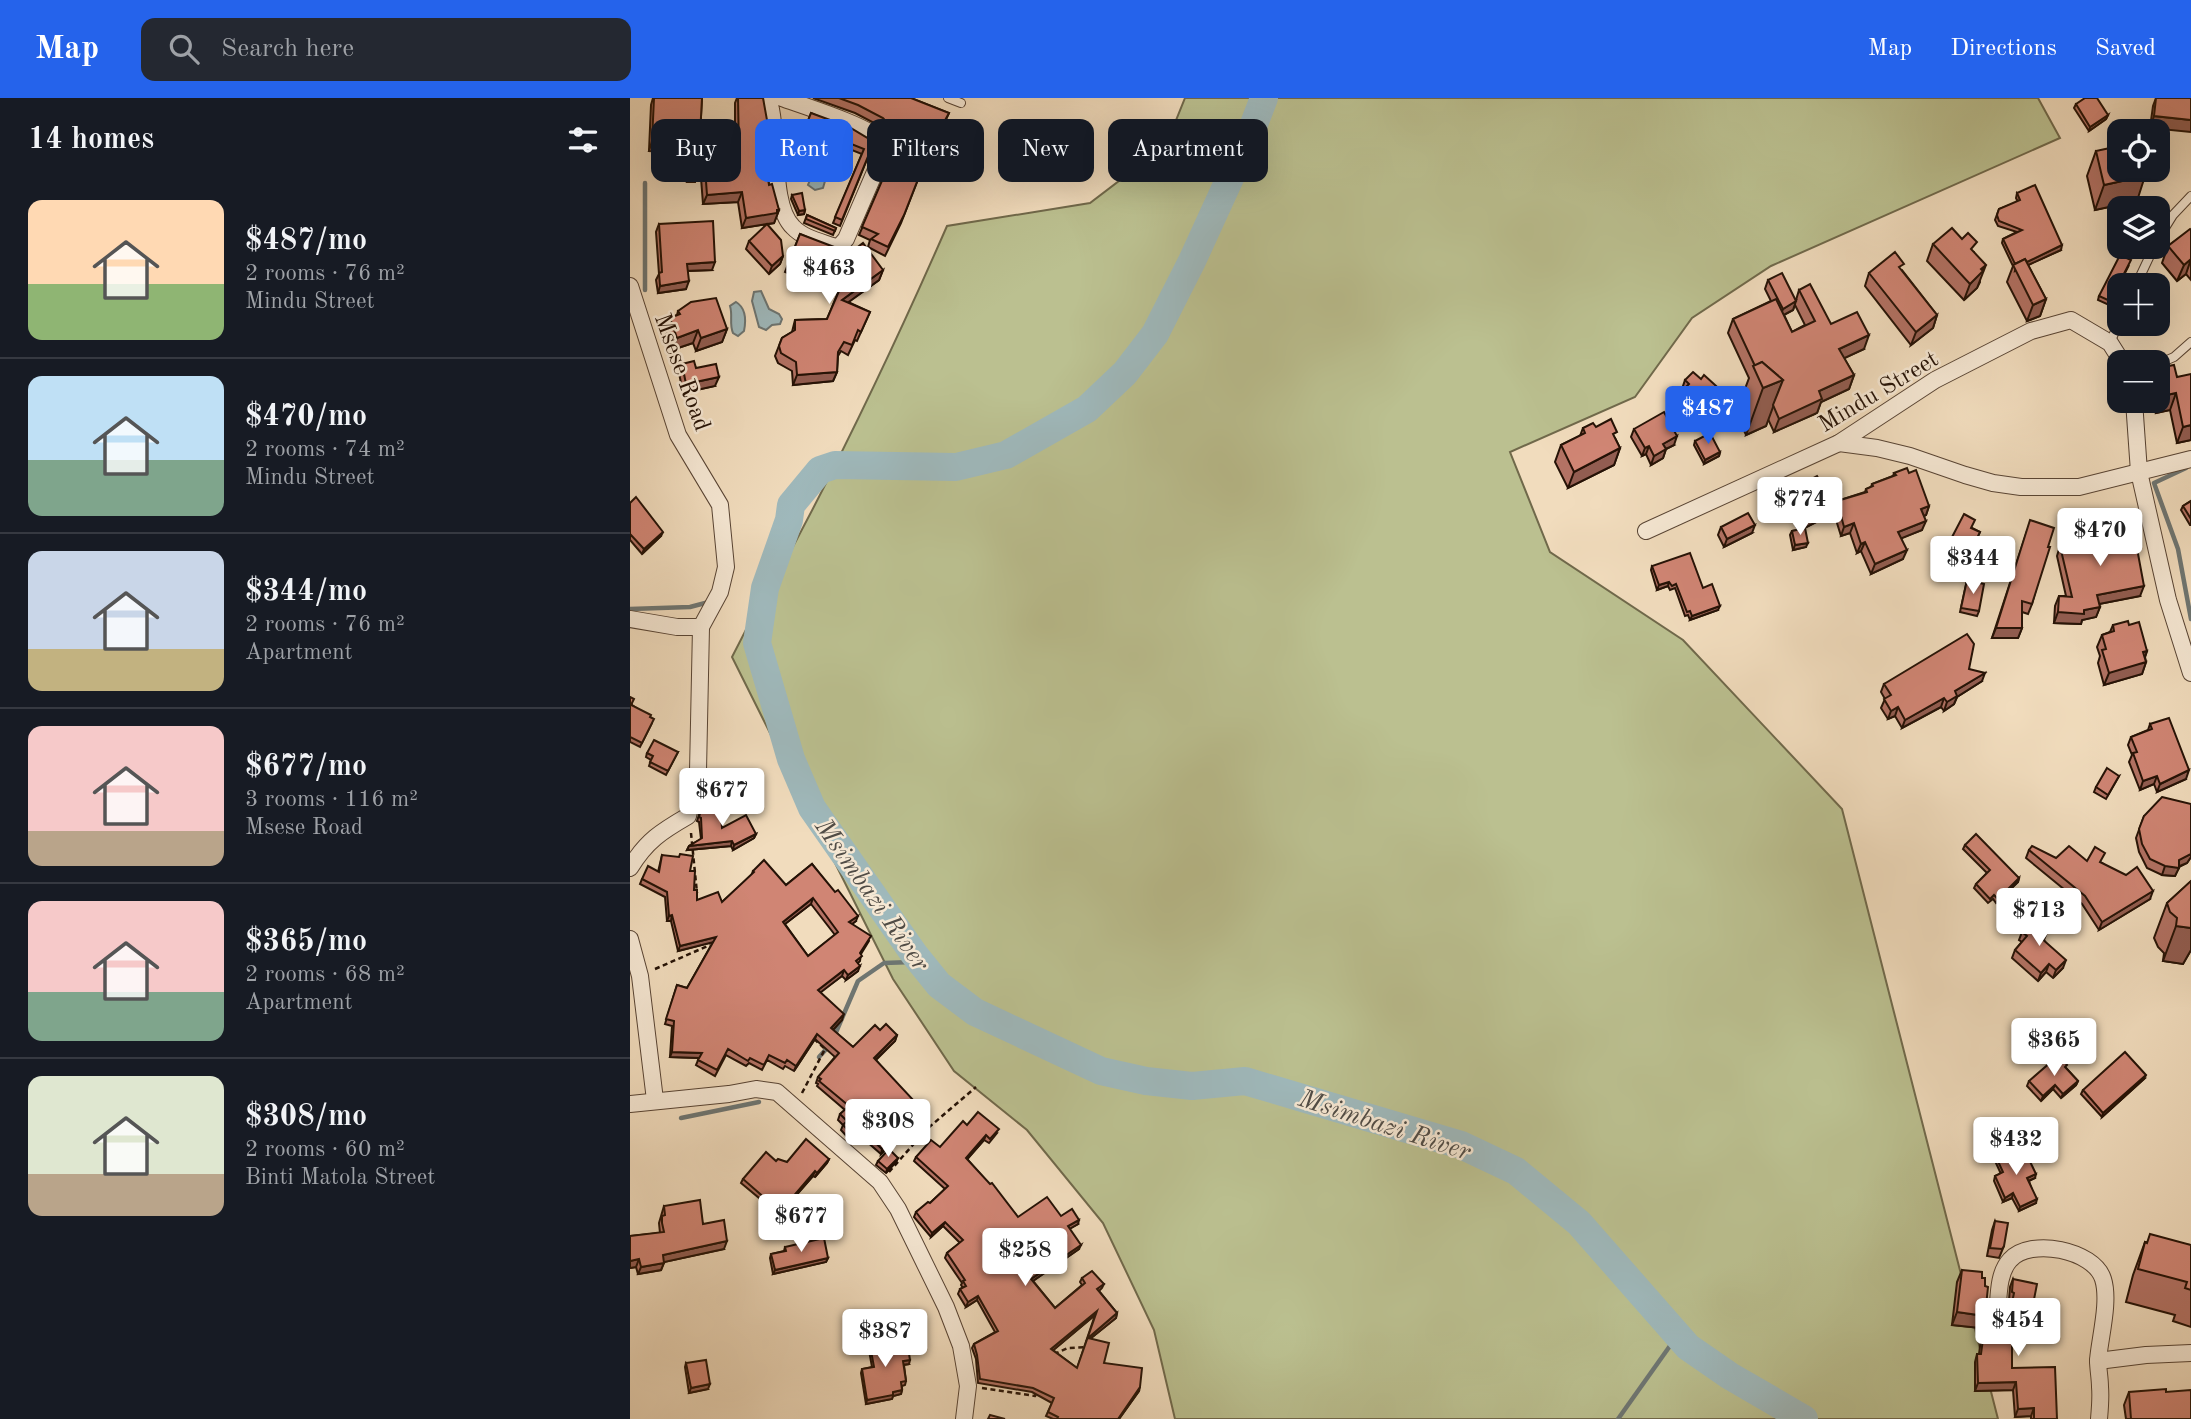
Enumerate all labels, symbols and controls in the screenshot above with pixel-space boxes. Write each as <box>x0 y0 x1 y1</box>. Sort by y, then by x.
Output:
search box <box>141 18 631 81</box>
icon: search <box>165 30 203 68</box>
text: Map <box>35 33 99 66</box>
text: Search here <box>221 36 354 62</box>
text: Map <box>1868 37 1912 61</box>
text: Directions <box>1950 37 2057 61</box>
text: Saved <box>2095 37 2156 61</box>
chip: Buy <box>651 119 741 182</box>
chip: Rent <box>755 119 853 182</box>
chip: Filters <box>867 119 984 182</box>
chip: New <box>998 119 1094 182</box>
chip: Apartment <box>1108 119 1268 182</box>
map controls <box>2107 119 2170 413</box>
button: locate <box>2107 119 2170 182</box>
icon: filters <box>564 121 602 159</box>
text: 14 homes <box>28 125 154 155</box>
button: layers <box>2107 196 2170 259</box>
text: $487/mo <box>245 226 367 256</box>
icon: home <box>84 228 168 312</box>
pin: $463 <box>788 246 870 306</box>
text: $463 <box>802 257 856 280</box>
text: 2 rooms · 76 m² <box>245 262 405 285</box>
button: + <box>2107 273 2170 336</box>
text: Mindu Street <box>245 290 375 313</box>
street label: Msese Road <box>649 311 713 435</box>
street label: Mindu Street <box>1815 348 1943 438</box>
button: − <box>2107 350 2170 413</box>
pin: $487 <box>1667 386 1749 446</box>
text: $487 <box>1681 397 1735 420</box>
text: $470/mo <box>245 402 367 432</box>
icon: home <box>84 404 168 488</box>
text: 2 rooms · 74 m² <box>245 438 405 461</box>
text: Mindu Street <box>245 466 375 489</box>
pin: $774 <box>1759 478 1841 537</box>
text: $774 <box>1773 488 1827 511</box>
pin: $470 <box>2059 508 2141 568</box>
text: $470 <box>2073 519 2127 542</box>
pin: $344 <box>1932 536 2014 596</box>
text: $344 <box>1946 547 2000 570</box>
text: $344/mo <box>245 577 367 607</box>
icon: home <box>84 579 168 663</box>
text: 2 rooms · 76 m² <box>245 613 405 636</box>
text: Apartment <box>245 641 353 664</box>
text: $677/mo <box>245 752 367 782</box>
icon: home <box>84 754 168 838</box>
pin: $677 <box>681 768 763 828</box>
text: $677 <box>695 779 749 802</box>
text: 3 rooms · 116 m² <box>245 788 418 811</box>
water label: Msimbazi River <box>809 813 934 977</box>
text: Msese Road <box>245 816 363 839</box>
pin: $713 <box>1998 888 2080 948</box>
text: $713 <box>2012 899 2066 922</box>
text: $365/mo <box>245 927 367 957</box>
icon: home <box>84 929 168 1013</box>
text: 2 rooms · 68 m² <box>245 963 405 986</box>
text: Apartment <box>245 991 353 1014</box>
pin: $365 <box>2013 1018 2095 1078</box>
text: $365 <box>2027 1029 2081 1052</box>
water label: Msimbazi River <box>1294 1086 1474 1166</box>
pin: $308 <box>847 1100 929 1159</box>
text: $308/mo <box>245 1102 367 1132</box>
icon: home <box>84 1104 168 1188</box>
text: $308 <box>861 1110 915 1133</box>
pin: $432 <box>1975 1118 2057 1177</box>
text: $432 <box>1989 1128 2043 1151</box>
text: 2 rooms · 60 m² <box>245 1138 405 1161</box>
text: Binti Matola Street <box>245 1166 435 1189</box>
pin: $677 <box>760 1194 842 1254</box>
text: $677 <box>774 1205 828 1228</box>
pin: $258 <box>984 1228 1066 1288</box>
text: $258 <box>998 1239 1052 1262</box>
pin: $454 <box>1977 1298 2059 1358</box>
text: $454 <box>1991 1309 2045 1332</box>
pin: $387 <box>844 1310 926 1369</box>
text: $387 <box>858 1320 912 1343</box>

